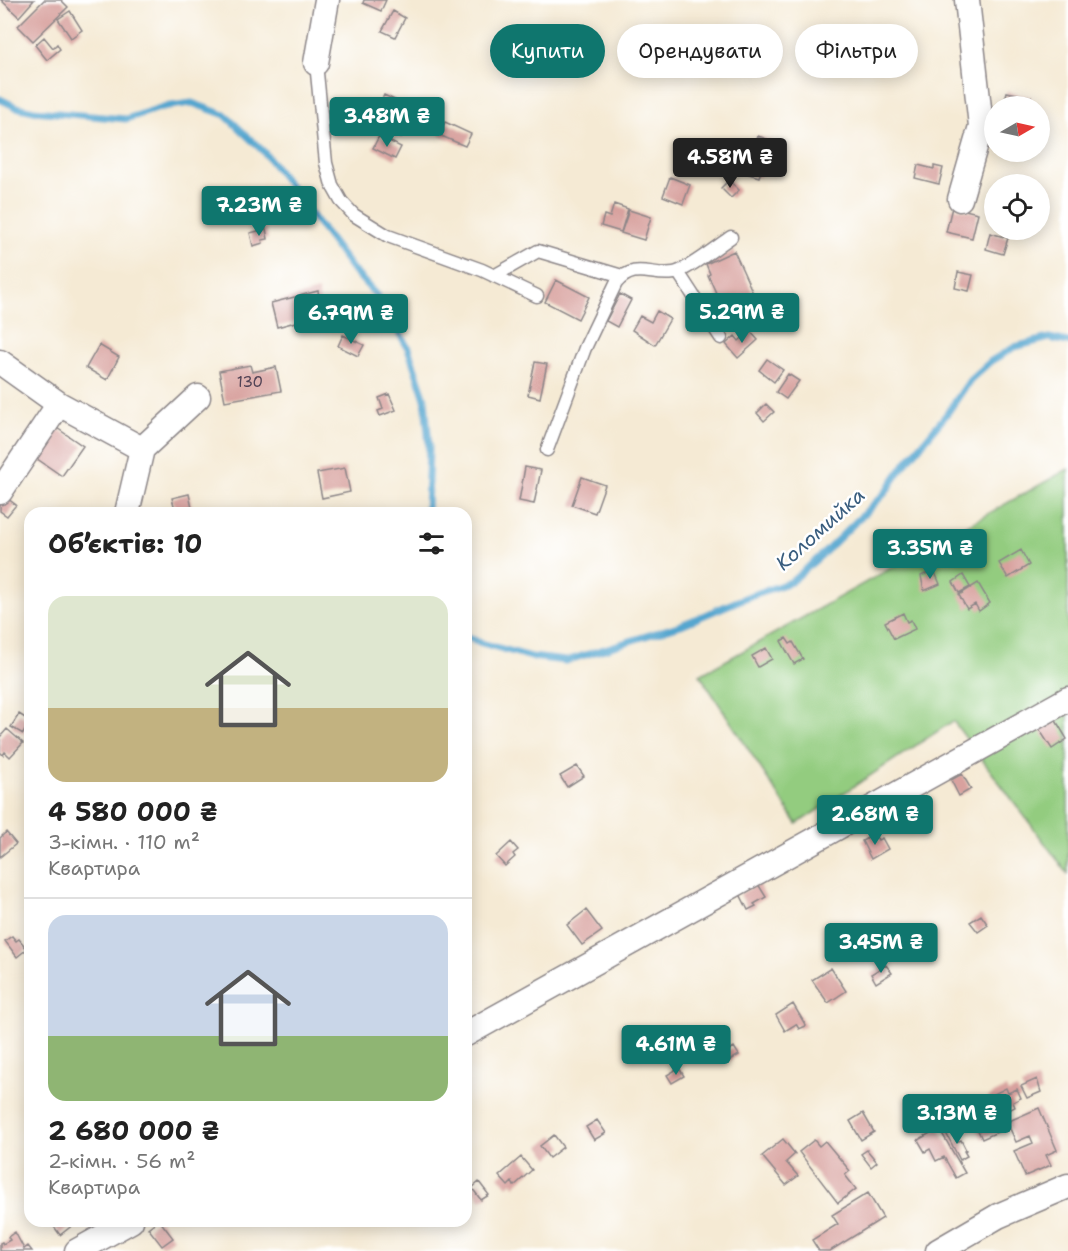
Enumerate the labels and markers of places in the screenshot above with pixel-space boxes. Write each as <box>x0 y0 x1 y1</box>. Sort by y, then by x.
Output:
pin: 3.48M ₴ <box>332 97 442 148</box>
pin: 4.58M ₴ <box>675 138 785 189</box>
pin: 7.23M ₴ <box>204 186 314 237</box>
pin: 5.29M ₴ <box>687 293 797 344</box>
pin: 6.79M ₴ <box>296 294 406 345</box>
pin: 3.35M ₴ <box>875 529 985 580</box>
pin: 2.68M ₴ <box>820 795 930 846</box>
pin: 3.45M ₴ <box>826 923 936 974</box>
pin: 4.61M ₴ <box>621 1025 731 1076</box>
pin: 3.13M ₴ <box>902 1094 1012 1145</box>

